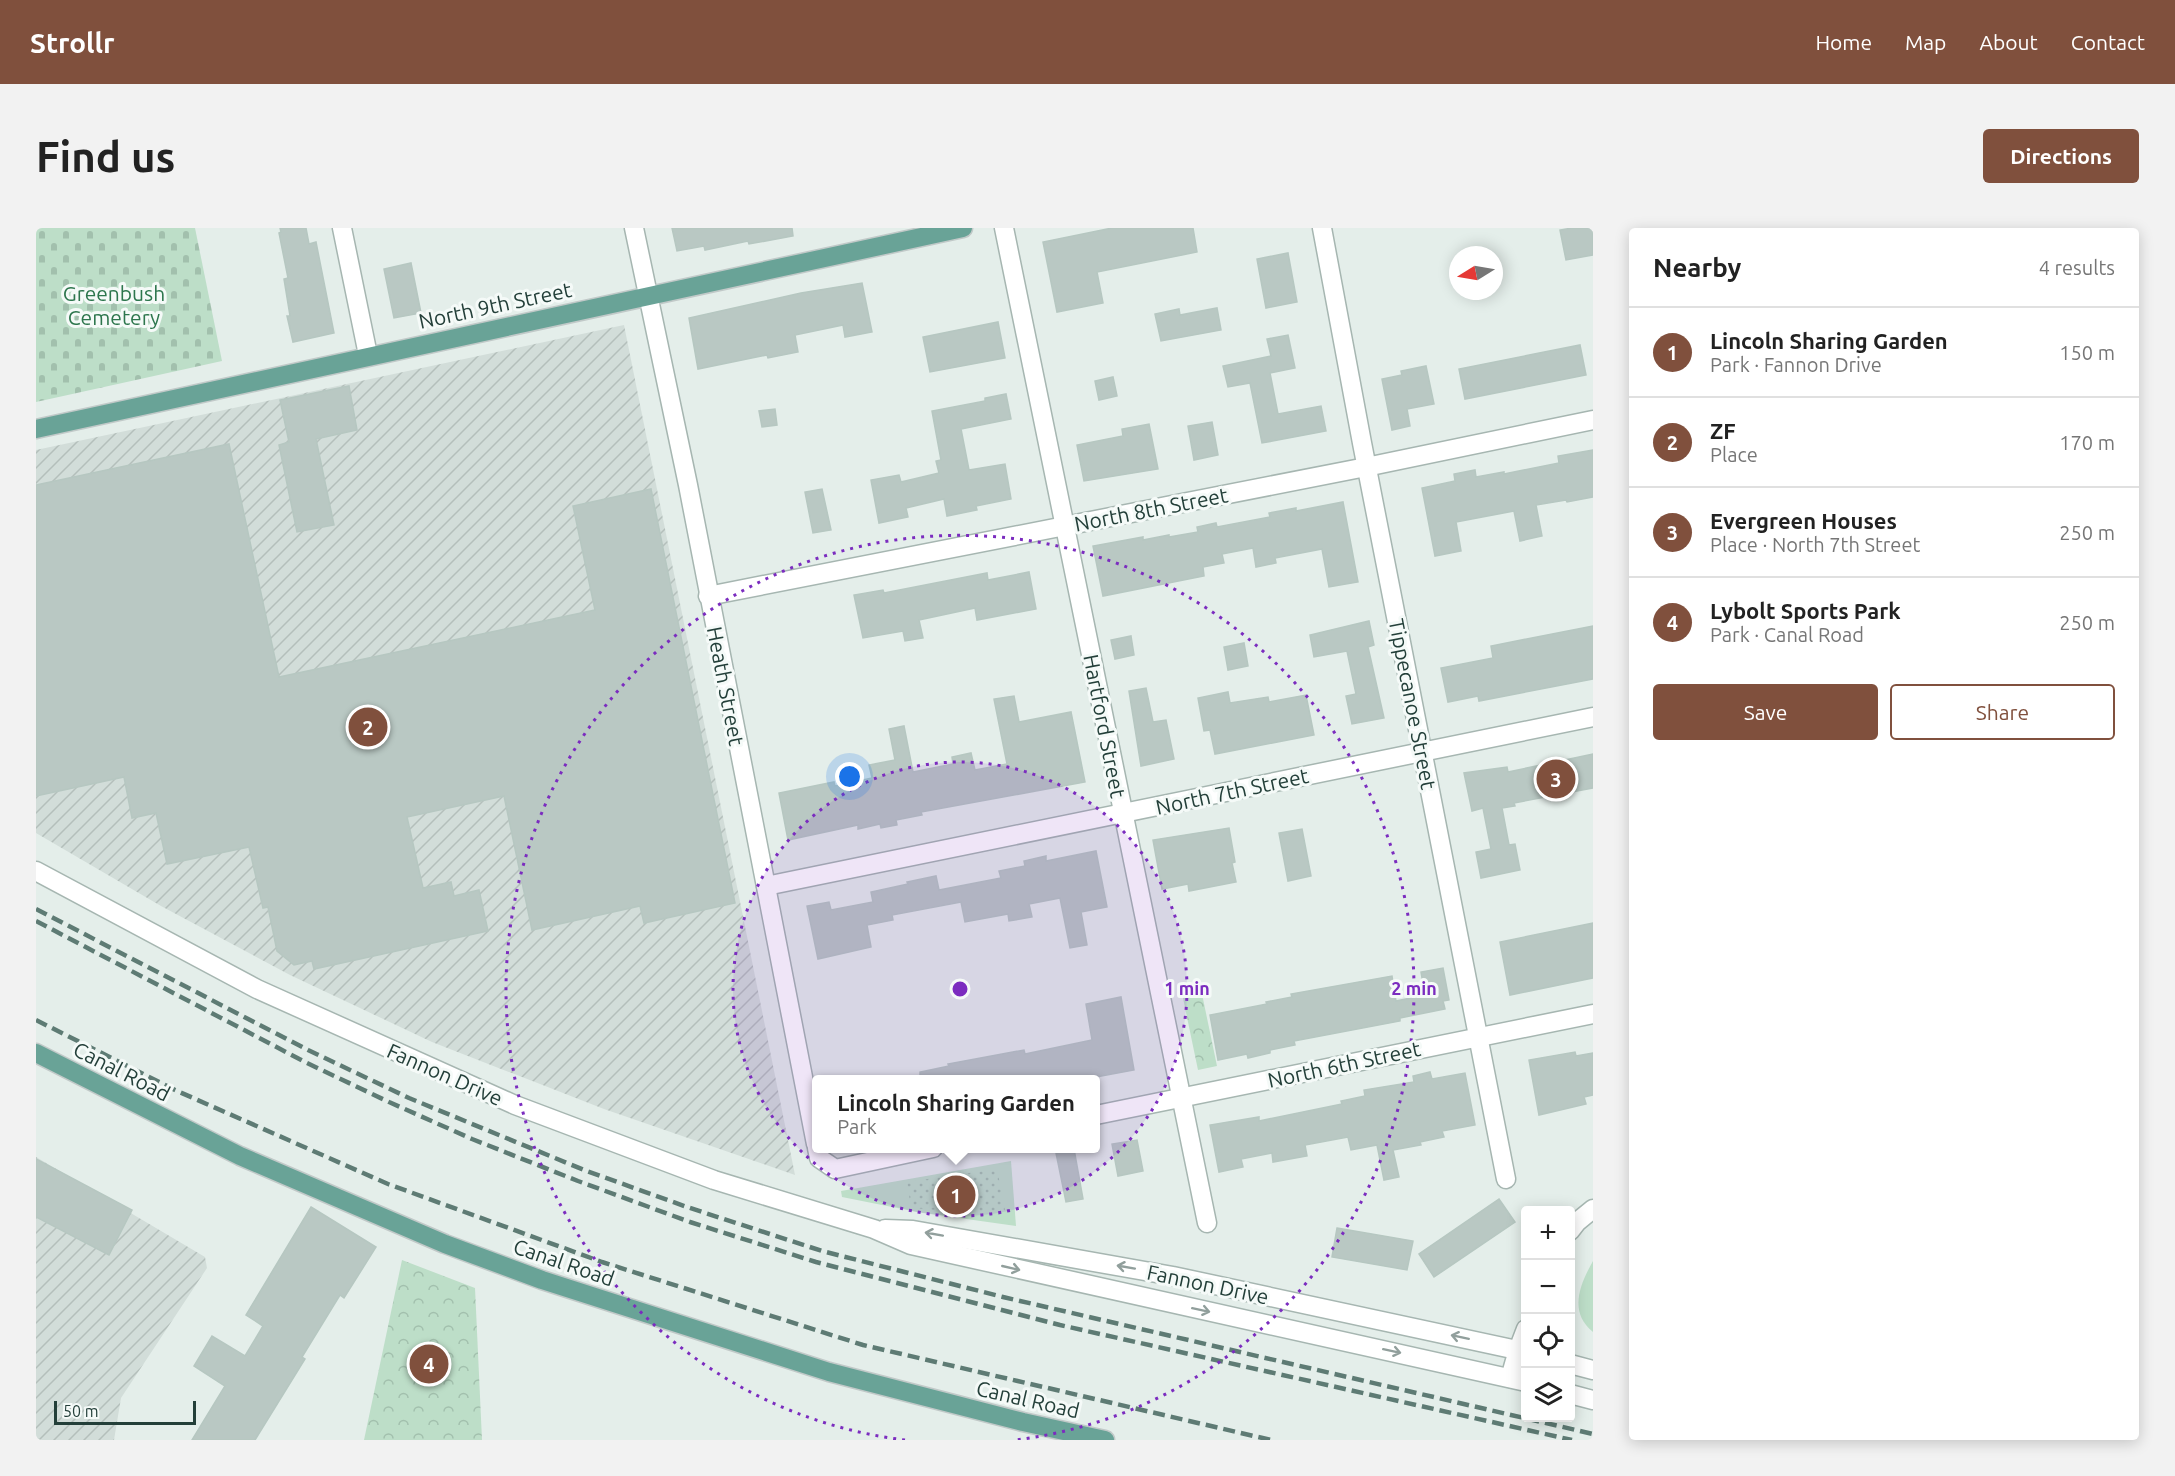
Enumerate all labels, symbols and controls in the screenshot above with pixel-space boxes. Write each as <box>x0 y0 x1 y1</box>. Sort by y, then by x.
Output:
text: Strollr <box>30 27 115 58</box>
text: Home <box>1815 30 1872 54</box>
text: Map <box>1905 30 1946 54</box>
text: About <box>1979 30 2038 54</box>
text: Contact <box>2071 30 2145 54</box>
button: Directions <box>1983 129 2139 183</box>
text: Find us <box>36 133 175 180</box>
north arrow <box>1449 246 1503 300</box>
text: Nearby <box>1653 253 1741 282</box>
text: 4 results <box>2039 256 2115 279</box>
street label: North 9th Street <box>416 277 574 333</box>
park label: Greenbush Cemetery <box>63 281 165 329</box>
text: Lincoln Sharing Garden <box>1710 328 1948 353</box>
text: 1 <box>1667 341 1678 364</box>
text: 150 m <box>2059 341 2115 364</box>
text: Park · Fannon Drive <box>1710 353 1882 376</box>
text: ZF <box>1710 418 1736 443</box>
text: 2 <box>1667 431 1678 454</box>
text: 170 m <box>2059 431 2115 454</box>
text: Place <box>1710 443 1758 466</box>
street label: North 8th Street <box>1072 482 1230 536</box>
text: Evergreen Houses <box>1710 508 1897 533</box>
text: 3 <box>1667 521 1678 544</box>
text: 250 m <box>2059 521 2115 544</box>
text: Place · North 7th Street <box>1710 533 1920 556</box>
text: Lybolt Sports Park <box>1710 598 1901 623</box>
text: 4 <box>1667 611 1678 634</box>
text: 250 m <box>2059 611 2115 634</box>
street label: Tippecanoe Street <box>1385 617 1441 791</box>
text: Park · Canal Road <box>1710 623 1864 646</box>
street label: Heath Street <box>703 624 749 748</box>
street label: Hartford Street <box>1079 652 1131 800</box>
button: Save <box>1653 684 1878 740</box>
button: Share <box>1890 684 2115 740</box>
pin: 2 <box>348 704 388 750</box>
pin: 3 <box>1536 756 1576 802</box>
your location <box>835 762 864 791</box>
street label: North 7th Street <box>1153 763 1311 819</box>
text: 1 min <box>1164 978 1210 998</box>
text: 2 min <box>1391 978 1437 998</box>
centre of rings <box>950 979 970 999</box>
street label: Canal Road <box>70 1036 174 1106</box>
street label: North 6th Street <box>1265 1036 1423 1092</box>
street label: Fannon Drive <box>384 1038 506 1110</box>
popup <box>812 1075 1100 1153</box>
text: Lincoln Sharing Garden <box>837 1090 1075 1115</box>
text: Park <box>837 1115 877 1138</box>
pin: 1 <box>936 1172 976 1218</box>
map controls <box>1521 1206 1575 1422</box>
button: + <box>1521 1206 1575 1260</box>
one-way arrow <box>924 1228 944 1239</box>
street label: Canal Road <box>510 1234 618 1290</box>
street label: Fannon Drive <box>1145 1259 1271 1309</box>
button: − <box>1521 1260 1575 1314</box>
one-way arrow <box>1116 1262 1136 1273</box>
one-way arrow <box>1001 1263 1020 1274</box>
one-way arrow <box>1191 1305 1211 1316</box>
button: locate <box>1521 1314 1575 1368</box>
one-way arrow <box>1451 1331 1470 1343</box>
pin: 4 <box>410 1342 448 1386</box>
one-way arrow <box>1382 1346 1401 1357</box>
button: layers <box>1521 1368 1575 1422</box>
street label: Canal Road <box>974 1375 1082 1423</box>
scale bar <box>54 1398 196 1426</box>
text: 50 m <box>63 1402 99 1420</box>

